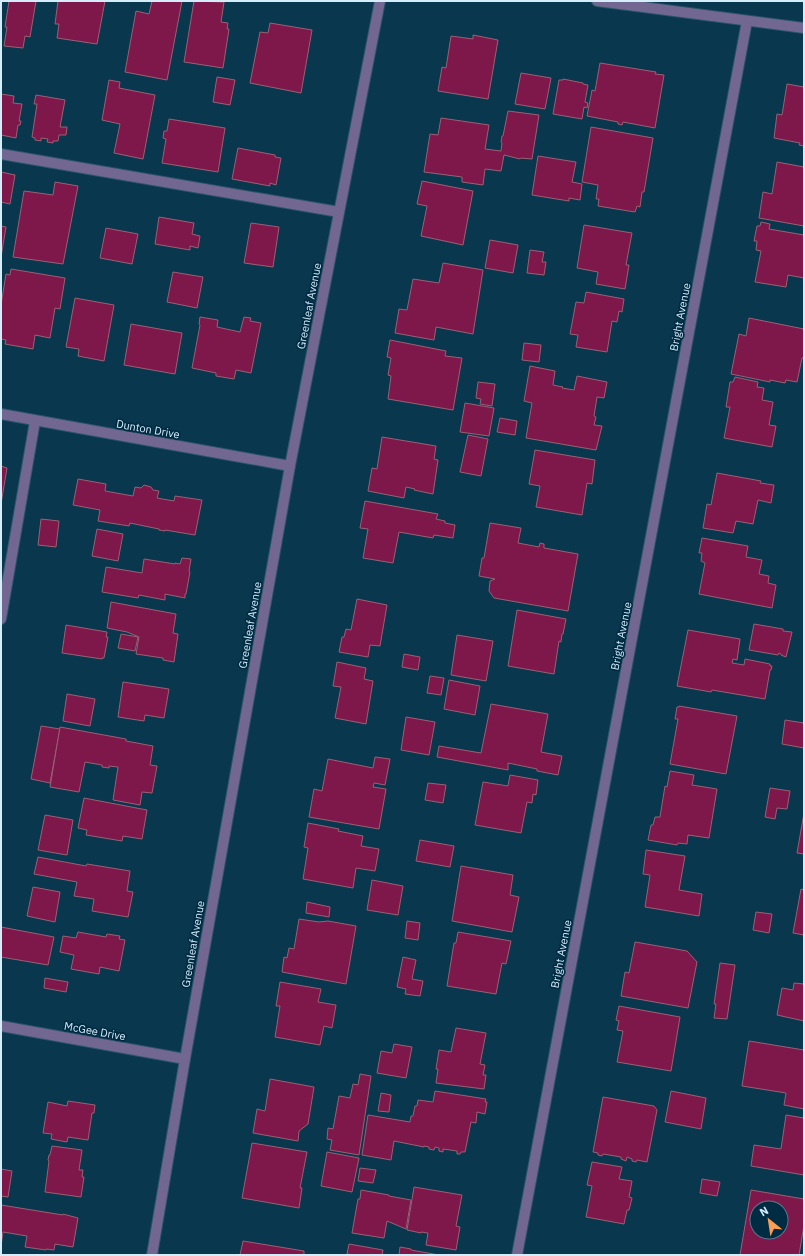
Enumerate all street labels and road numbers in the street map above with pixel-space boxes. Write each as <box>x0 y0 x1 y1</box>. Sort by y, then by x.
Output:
street label: Greenleaf Avenue <box>294 262 324 350</box>
street label: Bright Avenue <box>667 282 693 352</box>
street label: Dunton Drive <box>115 417 181 441</box>
street label: Greenleaf Avenue <box>235 581 265 669</box>
street label: Bright Avenue <box>608 601 634 671</box>
street label: Greenleaf Avenue <box>178 900 208 988</box>
street label: Bright Avenue <box>548 919 574 989</box>
street label: McGee Drive <box>63 1019 127 1043</box>

